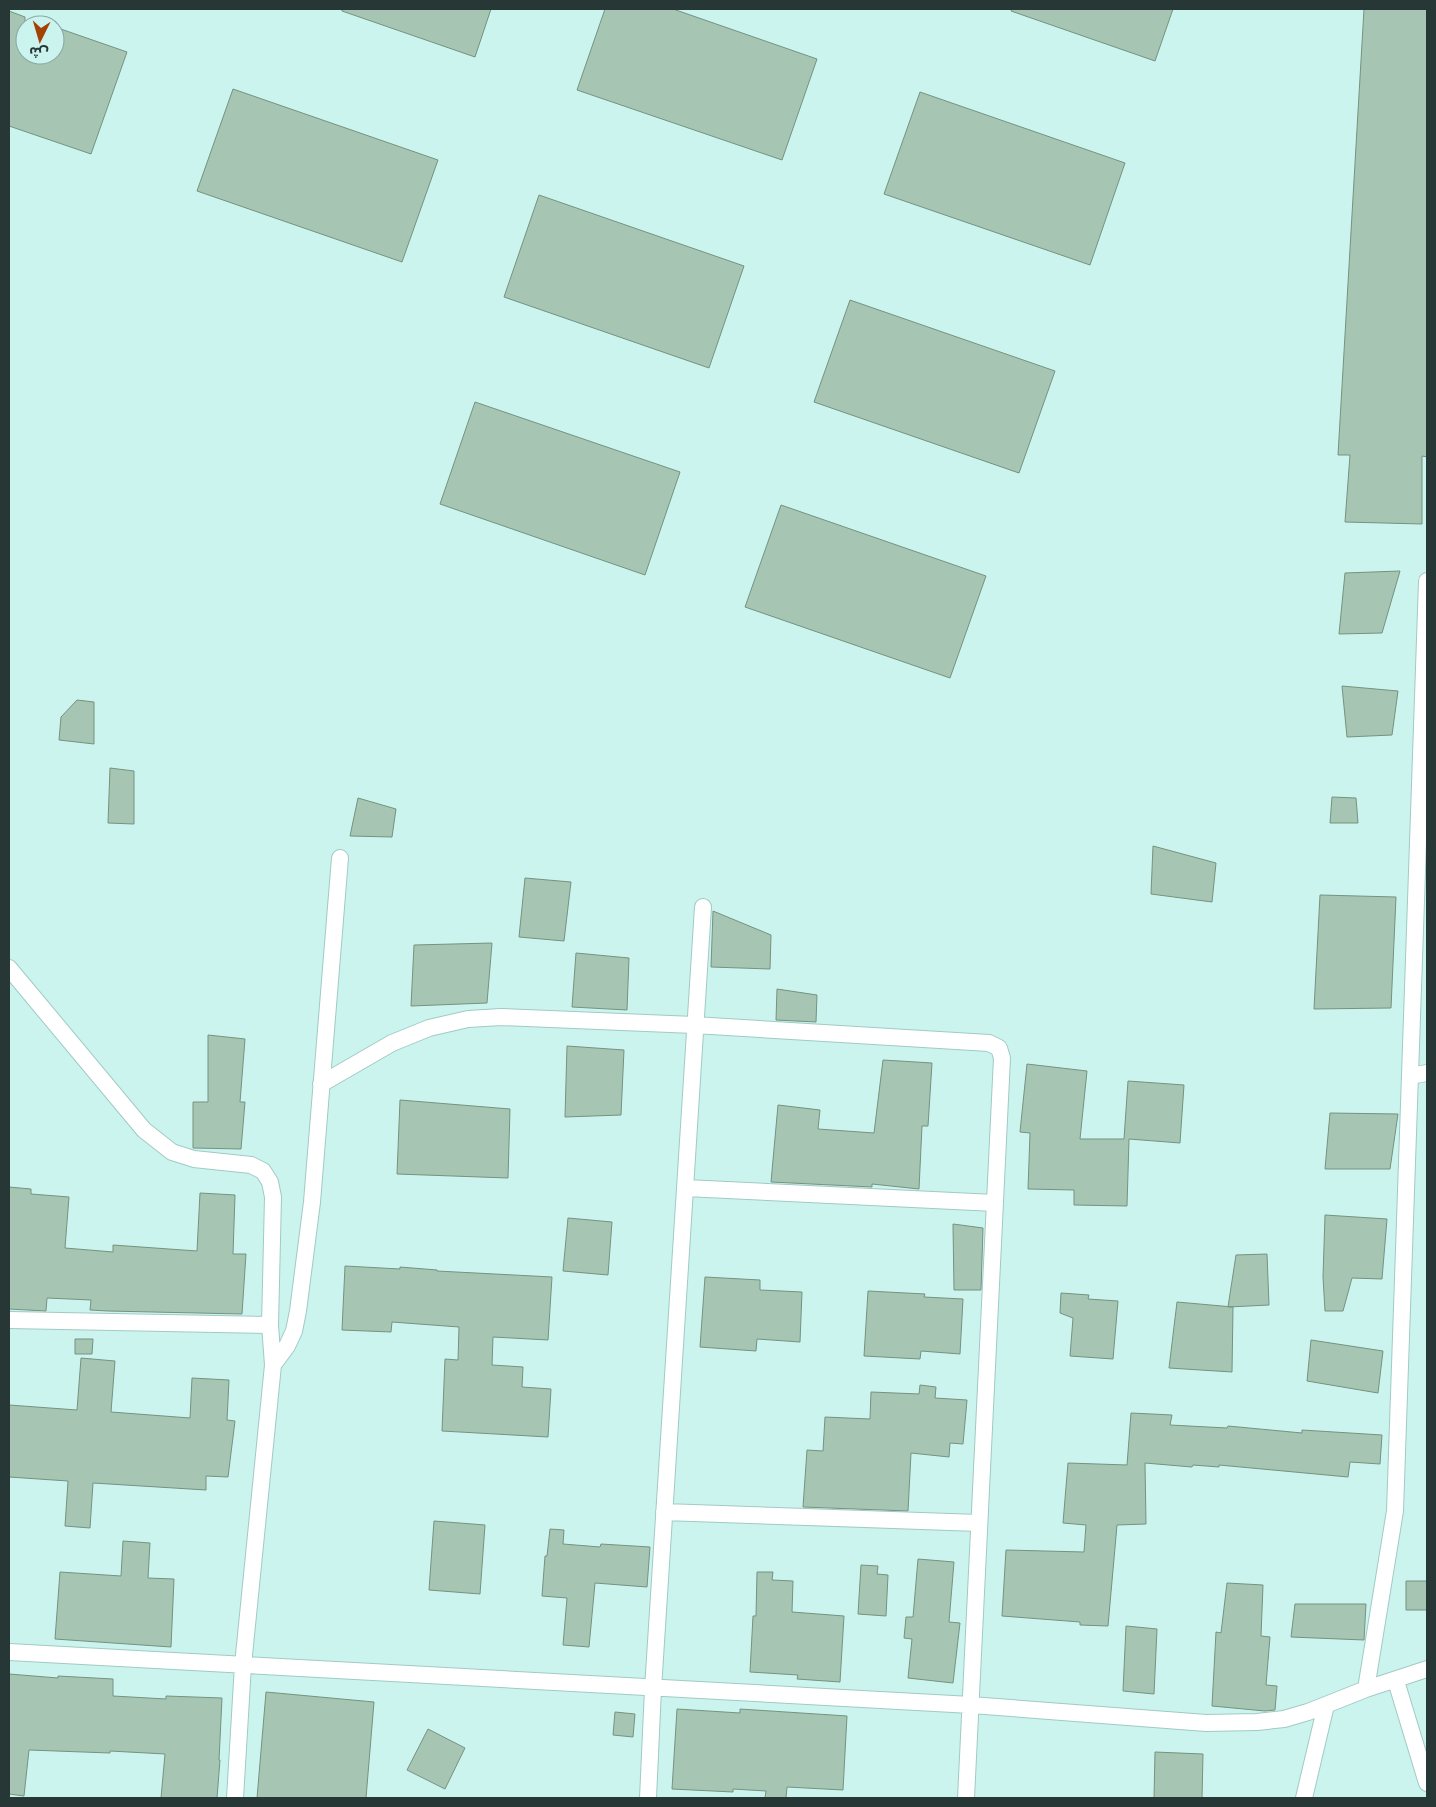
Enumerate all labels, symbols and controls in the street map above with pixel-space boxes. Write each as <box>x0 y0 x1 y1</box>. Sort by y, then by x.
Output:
north arrow <box>15 15 65 65</box>
text: ش <box>29 43 49 63</box>

